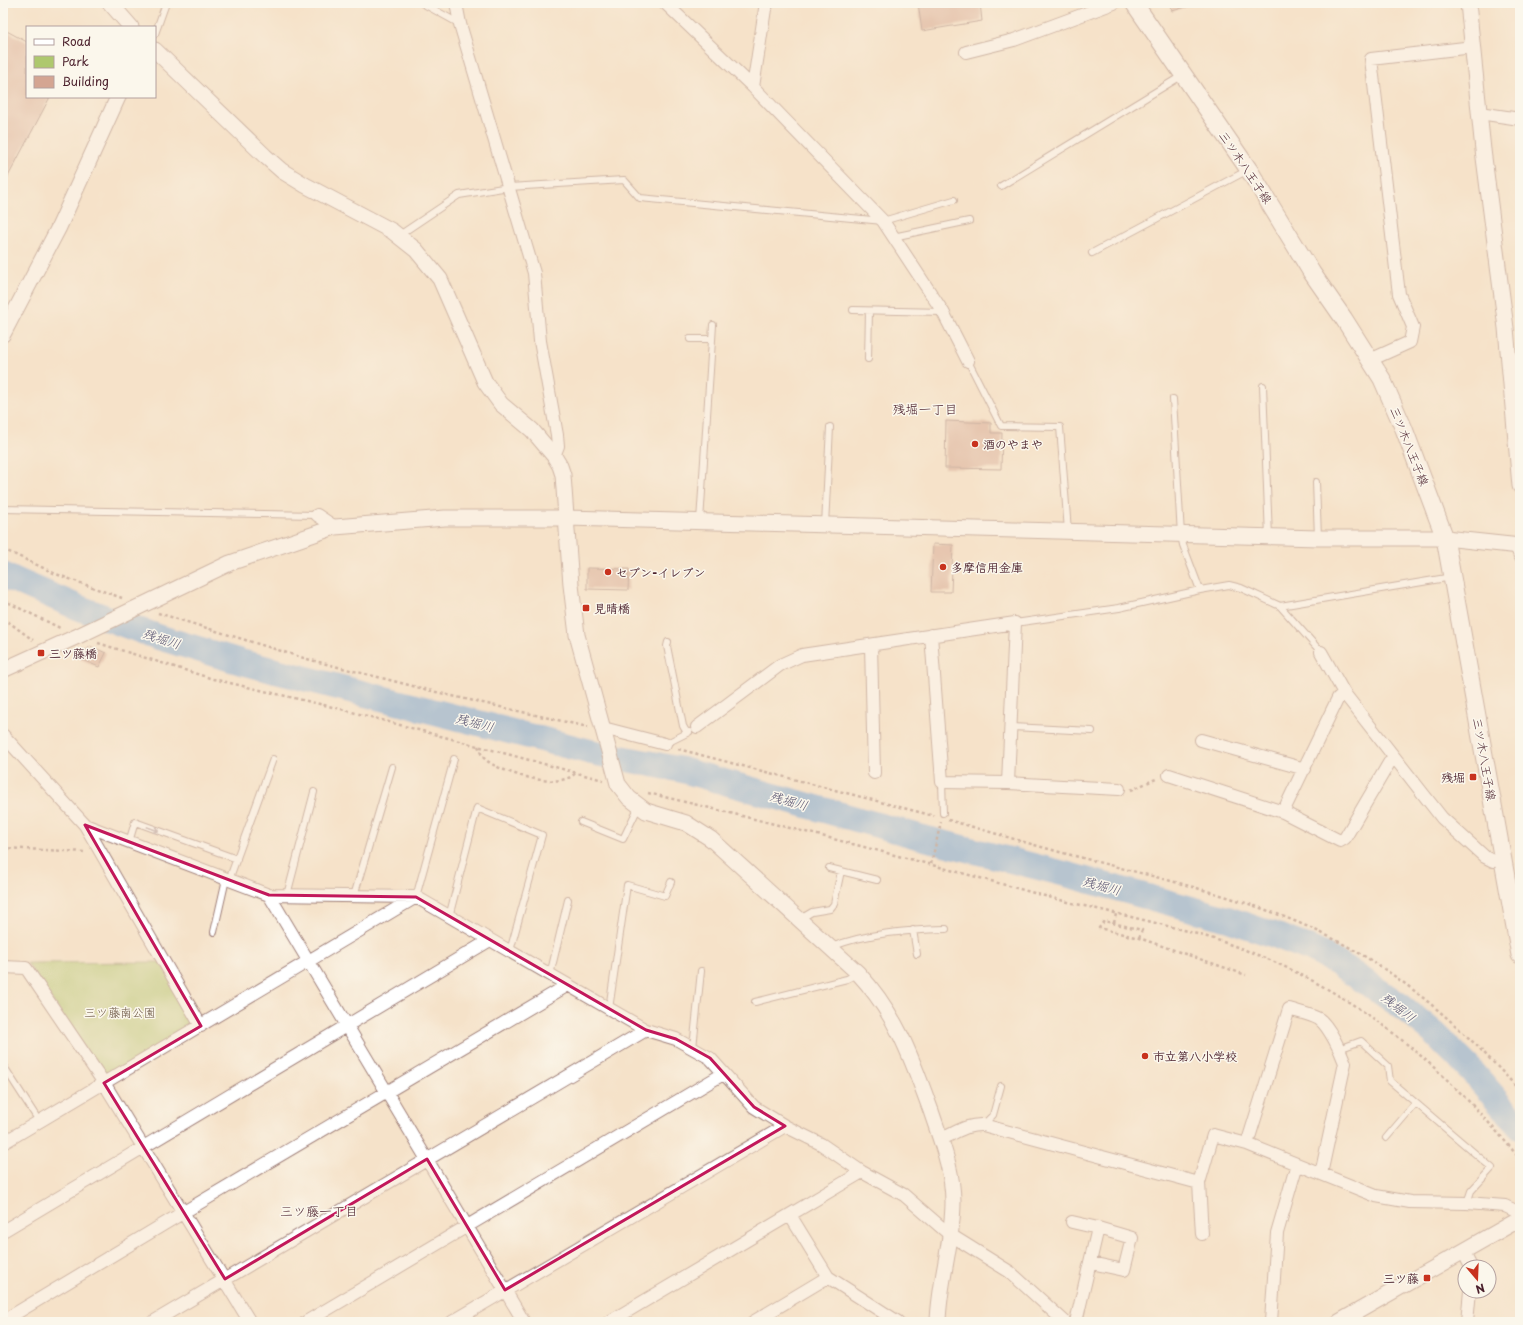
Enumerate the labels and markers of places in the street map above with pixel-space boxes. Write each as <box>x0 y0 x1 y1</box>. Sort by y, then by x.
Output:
place label: 酒のやまや <box>983 435 1043 453</box>
marker: 酒のやまや <box>970 439 980 449</box>
place label: 多摩信用金庫 <box>951 558 1023 576</box>
marker: 多摩信用金庫 <box>938 562 948 572</box>
place label: セブン-イレブン <box>616 563 706 581</box>
marker: セブン-イレブン <box>603 567 613 577</box>
place label: 見晴橋 <box>594 599 630 617</box>
marker: 見晴橋 <box>581 603 591 613</box>
place label: 三ツ藤橋 <box>49 644 97 662</box>
marker: 三ツ藤橋 <box>36 648 46 658</box>
place label: 残堀 <box>1441 768 1465 786</box>
marker: 残堀 <box>1468 772 1478 782</box>
place label: 市立第八小学校 <box>1153 1047 1237 1065</box>
marker: 市立第八小学校 <box>1140 1051 1150 1061</box>
place label: 三ツ藤 <box>1383 1269 1419 1287</box>
marker: 三ツ藤 <box>1422 1273 1432 1283</box>

